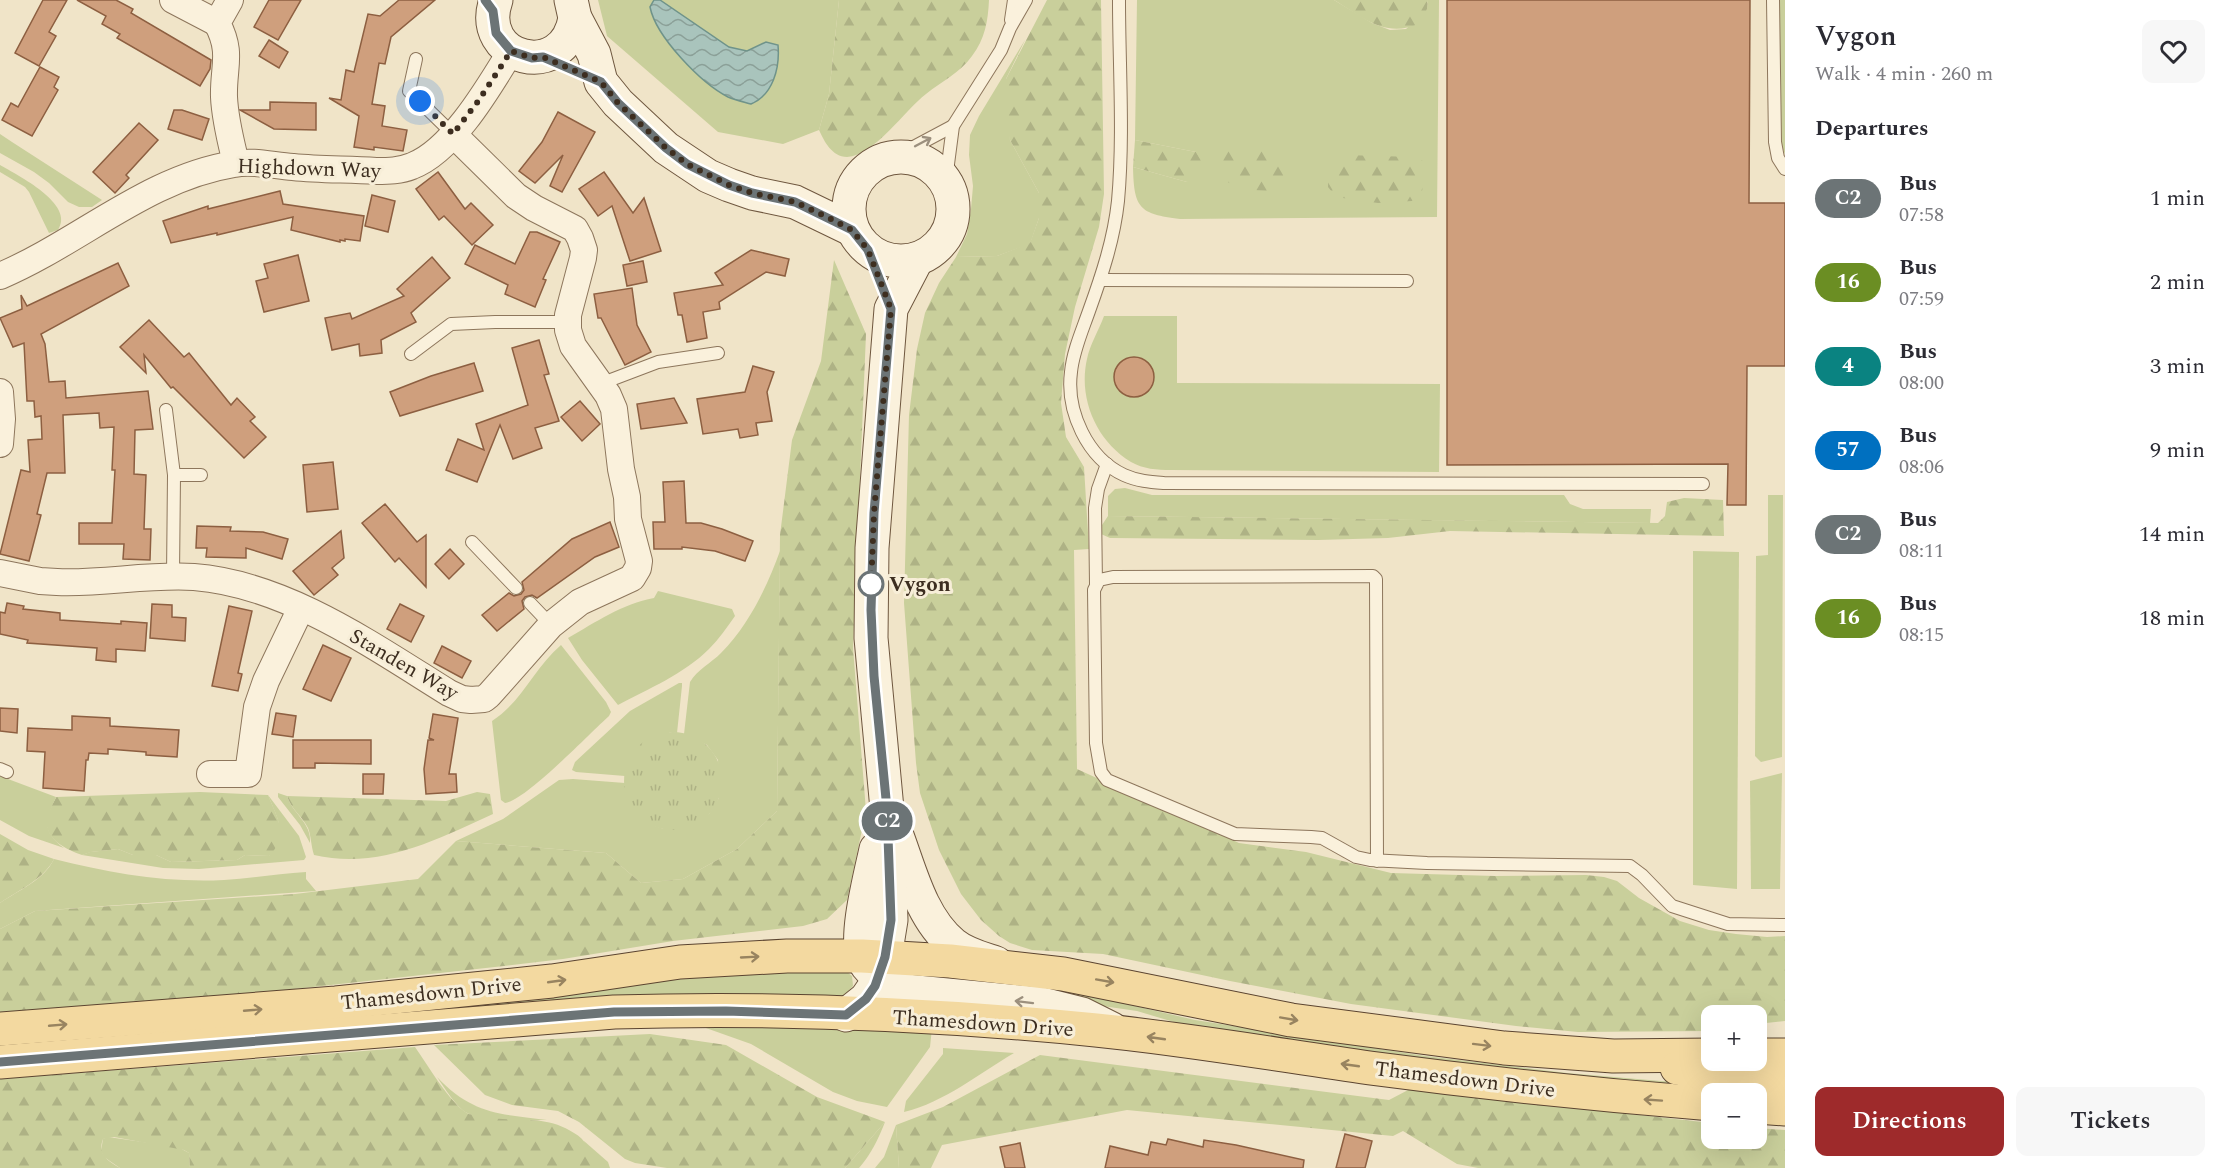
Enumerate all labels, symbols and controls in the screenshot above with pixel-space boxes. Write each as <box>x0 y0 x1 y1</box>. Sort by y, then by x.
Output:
text: Vygon <box>1815 15 1897 58</box>
button: heart <box>2142 20 2205 83</box>
text: Walk · 4 min · 260 m <box>1815 59 1993 89</box>
your location <box>405 86 435 116</box>
text: Departures <box>1815 112 1929 145</box>
one-way arrow <box>914 136 931 148</box>
street label: Highdown Way <box>237 150 382 188</box>
text: Bus <box>1899 167 1937 200</box>
text: C2 <box>1835 182 1861 214</box>
text: 1 min <box>2150 182 2205 215</box>
text: 07:58 <box>1899 200 1944 230</box>
text: Bus <box>1899 251 1937 284</box>
text: 16 <box>1836 266 1860 298</box>
text: 2 min <box>2150 266 2205 299</box>
text: 07:59 <box>1899 284 1944 314</box>
text: Bus <box>1899 335 1937 368</box>
text: 4 <box>1842 350 1854 382</box>
text: 3 min <box>2150 350 2205 383</box>
text: 08:00 <box>1899 368 1944 398</box>
text: Bus <box>1899 419 1937 452</box>
text: 57 <box>1836 434 1860 466</box>
text: 9 min <box>2150 434 2205 467</box>
text: 08:06 <box>1899 452 1944 482</box>
text: Bus <box>1899 503 1937 536</box>
text: C2 <box>1835 518 1861 550</box>
text: 14 min <box>2139 518 2205 551</box>
text: 08:11 <box>1899 536 1944 566</box>
place label: Vygon <box>889 569 951 601</box>
marker: Vygon <box>858 571 884 597</box>
text: Bus <box>1899 587 1937 620</box>
text: 16 <box>1836 602 1860 634</box>
text: 18 min <box>2139 602 2205 635</box>
text: 08:15 <box>1899 620 1944 650</box>
street label: Standen Way <box>343 621 465 709</box>
line badge: C2 <box>860 802 914 840</box>
text: C2 <box>874 805 900 837</box>
one-way arrow <box>740 952 760 963</box>
street label: Thamesdown Drive <box>339 969 523 1019</box>
one-way arrow <box>546 975 566 986</box>
one-way arrow <box>1095 976 1114 987</box>
one-way arrow <box>1015 996 1035 1007</box>
street label: Thamesdown Drive <box>891 1002 1075 1046</box>
one-way arrow <box>242 1004 262 1015</box>
map controls <box>1701 1005 1767 1149</box>
button: + <box>1701 1005 1767 1071</box>
one-way arrow <box>1279 1014 1298 1025</box>
one-way arrow <box>48 1019 68 1030</box>
one-way arrow <box>1147 1032 1167 1043</box>
one-way arrow <box>1472 1040 1492 1051</box>
street label: Thamesdown Drive <box>1373 1053 1557 1107</box>
one-way arrow <box>1340 1059 1360 1070</box>
button: − <box>1701 1083 1767 1149</box>
button: Directions <box>1815 1087 2004 1156</box>
button: Tickets <box>2016 1087 2205 1156</box>
one-way arrow <box>1644 1094 1664 1105</box>

